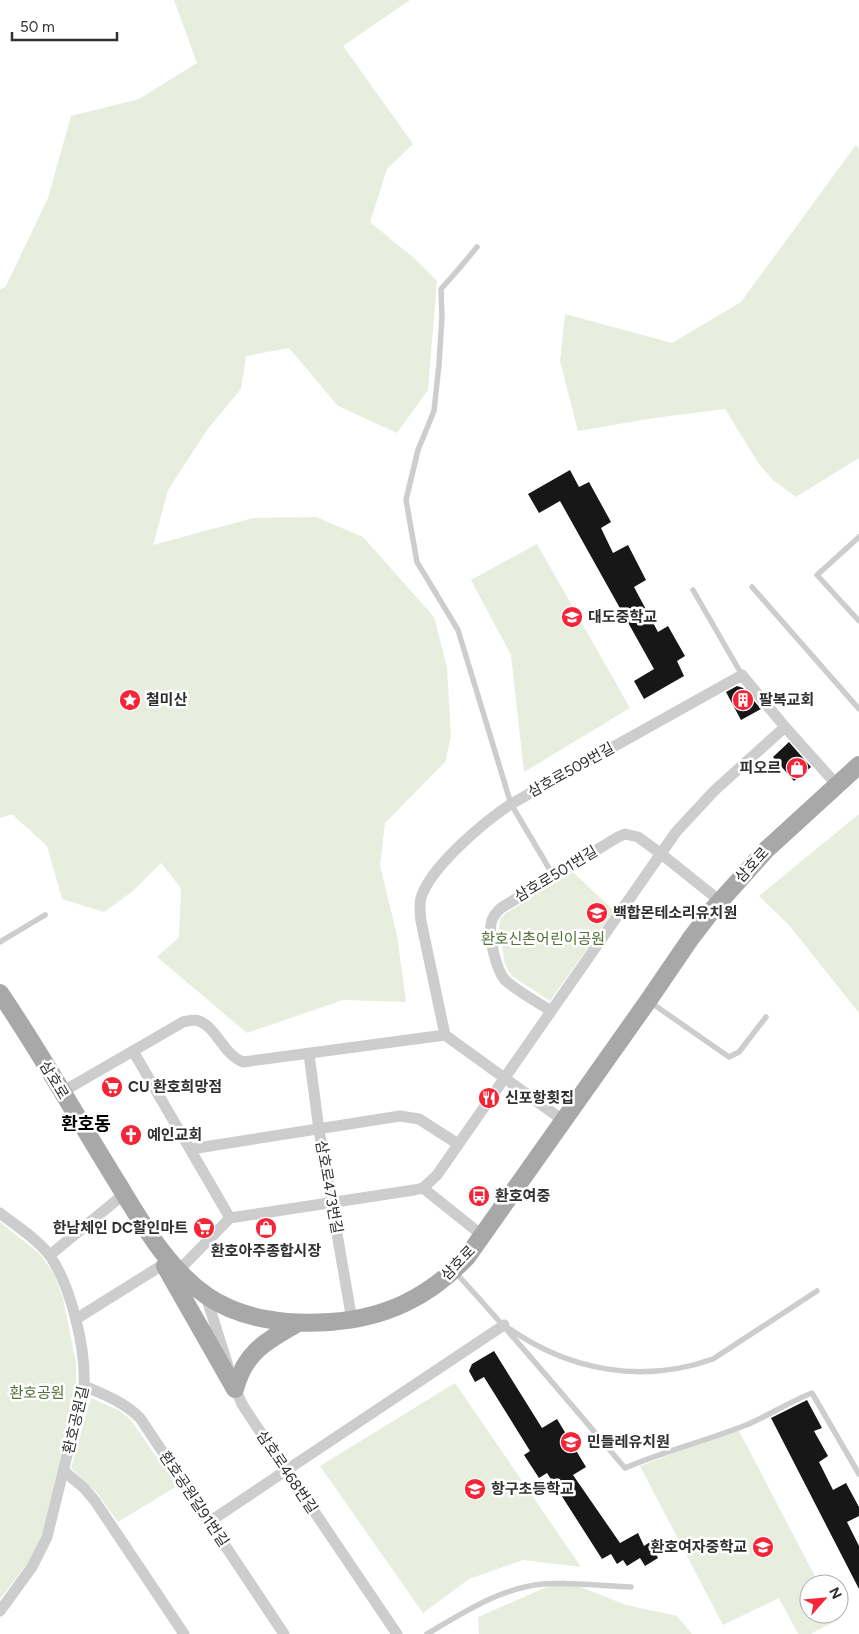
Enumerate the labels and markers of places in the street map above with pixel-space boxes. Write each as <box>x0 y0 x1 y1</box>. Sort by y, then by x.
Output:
school or university icon: 대도중학교 <box>560 605 584 629</box>
place label: 대도중학교 <box>588 608 657 626</box>
place icon: 철미산 <box>118 688 142 712</box>
building icon: 팔복교회 <box>731 688 755 712</box>
place label: 철미산 <box>146 691 188 709</box>
place label: 팔복교회 <box>759 691 814 709</box>
shop icon: 피오르 <box>785 756 809 780</box>
place label: 피오르 <box>740 759 781 777</box>
school or university icon: 백합몬테소리유치원 <box>585 901 609 925</box>
place label: 백합몬테소리유치원 <box>613 904 737 922</box>
supermarket icon: CU 환호희망점 <box>100 1075 124 1099</box>
place label: CU 환호희망점 <box>128 1078 222 1096</box>
restaurant icon: 신포항횟집 <box>477 1086 501 1110</box>
place label: 신포항횟집 <box>505 1089 574 1107</box>
church icon: 예인교회 <box>119 1123 143 1147</box>
place label: 예인교회 <box>147 1126 202 1144</box>
bus stop icon: 환호여중 <box>467 1184 491 1208</box>
place label: 환호여중 <box>495 1187 550 1205</box>
supermarket icon: 한남체인 DC할인마트 <box>192 1216 216 1240</box>
shop icon: 환호아주종합시장 <box>254 1216 278 1240</box>
place label: 한남체인 DC할인마트 <box>53 1219 188 1237</box>
place label: 환호아주종합시장 <box>211 1242 321 1260</box>
school or university icon: 민들레유치원 <box>559 1430 583 1454</box>
place label: 민들레유치원 <box>587 1433 670 1451</box>
school or university icon: 항구초등학교 <box>463 1477 487 1501</box>
place label: 항구초등학교 <box>491 1480 574 1498</box>
school or university icon: 환호여자중학교 <box>751 1535 775 1559</box>
place label: 환호여자중학교 <box>650 1538 747 1556</box>

